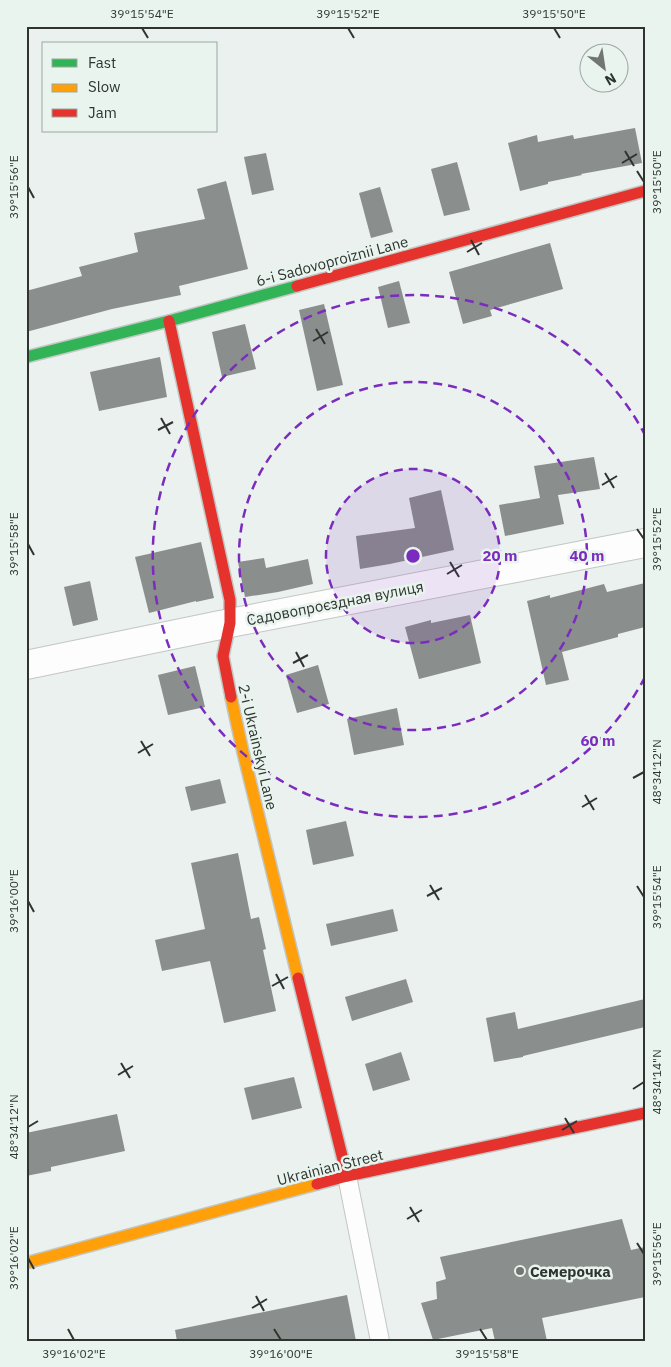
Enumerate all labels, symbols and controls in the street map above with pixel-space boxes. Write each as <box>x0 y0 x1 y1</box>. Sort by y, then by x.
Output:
text: 39°15'54"E <box>110 6 174 21</box>
text: 39°15'52"E <box>316 6 380 21</box>
text: 39°15'50"E <box>522 6 586 21</box>
legend <box>42 42 218 132</box>
north arrow <box>578 42 628 92</box>
text: Fast <box>88 53 116 72</box>
text: N <box>602 69 619 90</box>
text: Slow <box>88 77 121 96</box>
text: Jam <box>88 103 117 122</box>
text: 39°15'50"E <box>649 150 664 214</box>
text: 39°15'56"E <box>6 155 21 219</box>
street label: 6-i Sadovoproiznii Lane <box>254 232 410 290</box>
text: 39°15'52"E <box>649 507 664 571</box>
text: 39°15'58"E <box>6 512 21 576</box>
text: 20 m <box>483 546 517 565</box>
text: 40 m <box>570 546 604 565</box>
centre of rings <box>404 547 422 565</box>
street label: Садовопроєздная вулиця <box>245 577 425 629</box>
street label: 2-i Ukrainskyi Lane <box>234 682 282 812</box>
text: 60 m <box>581 731 615 750</box>
text: 48°34'12"N <box>649 739 664 805</box>
text: 39°15'54"E <box>649 865 664 929</box>
text: 39°16'00"E <box>6 869 21 933</box>
text: 48°34'14"N <box>649 1049 664 1115</box>
text: 48°34'12"N <box>6 1094 21 1160</box>
street label: Ukrainian Street <box>275 1145 385 1189</box>
text: 39°15'56"E <box>649 1222 664 1286</box>
text: 39°16'02"E <box>6 1226 21 1290</box>
place label: Семерочка <box>530 1262 611 1281</box>
marker: Семерочка <box>514 1265 526 1277</box>
text: 39°16'02"E <box>42 1346 106 1361</box>
text: 39°16'00"E <box>249 1346 313 1361</box>
text: 39°15'58"E <box>455 1346 519 1361</box>

